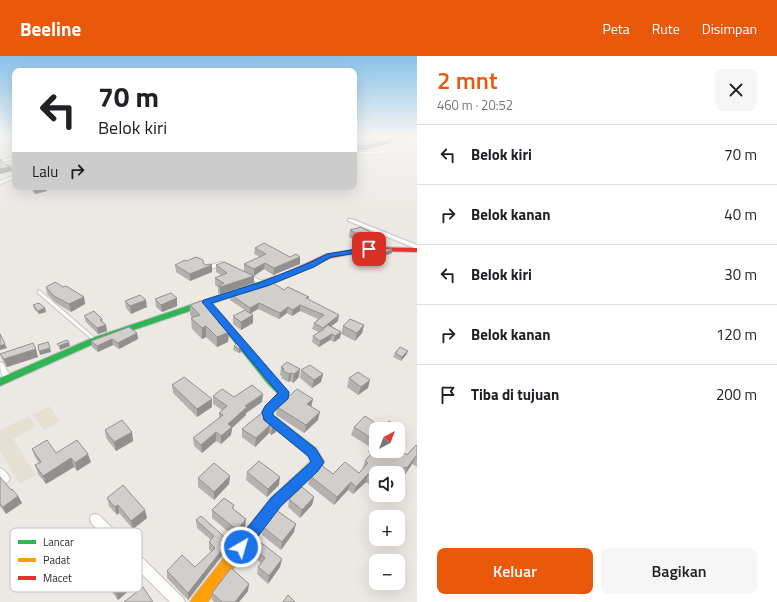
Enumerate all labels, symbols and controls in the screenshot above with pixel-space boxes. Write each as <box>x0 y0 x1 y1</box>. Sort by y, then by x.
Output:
text: Beeline <box>20 14 81 43</box>
text: Peta <box>603 18 630 39</box>
text: Rute <box>652 18 680 39</box>
text: Disimpan <box>702 18 757 39</box>
text: 2 mnt <box>437 62 498 98</box>
button: close <box>715 69 757 111</box>
text: 70 m <box>98 75 159 118</box>
icon: left <box>32 84 84 136</box>
text: 460 m · 20:52 <box>437 95 513 115</box>
text: Belok kiri <box>98 114 167 141</box>
text: Belok kiri <box>471 143 532 166</box>
text: 70 m <box>724 143 757 166</box>
icon: left <box>437 144 459 166</box>
text: Lalu <box>32 160 58 183</box>
icon: right <box>66 160 88 182</box>
text: Belok kanan <box>471 203 551 226</box>
text: 40 m <box>724 203 757 226</box>
icon: right <box>437 204 459 226</box>
pin <box>352 232 386 266</box>
icon: arrive <box>358 238 380 260</box>
text: Belok kiri <box>471 263 532 286</box>
text: 30 m <box>724 263 757 286</box>
icon: left <box>437 264 459 286</box>
text: Belok kanan <box>471 323 551 346</box>
text: 120 m <box>716 323 757 346</box>
icon: right <box>437 324 459 346</box>
text: Tiba di tujuan <box>471 383 559 406</box>
text: 200 m <box>716 383 757 406</box>
icon: arrive <box>437 384 459 406</box>
north arrow <box>369 422 405 458</box>
map controls <box>369 422 405 590</box>
button: sound <box>369 466 405 502</box>
button: + <box>369 510 405 546</box>
position arrow <box>220 526 262 568</box>
legend <box>10 528 142 592</box>
text: Lancar <box>43 534 74 550</box>
button: Keluar <box>437 548 593 594</box>
button: Bagikan <box>601 548 757 594</box>
text: Padat <box>43 552 70 568</box>
button: − <box>369 554 405 590</box>
text: Macet <box>43 570 72 586</box>

